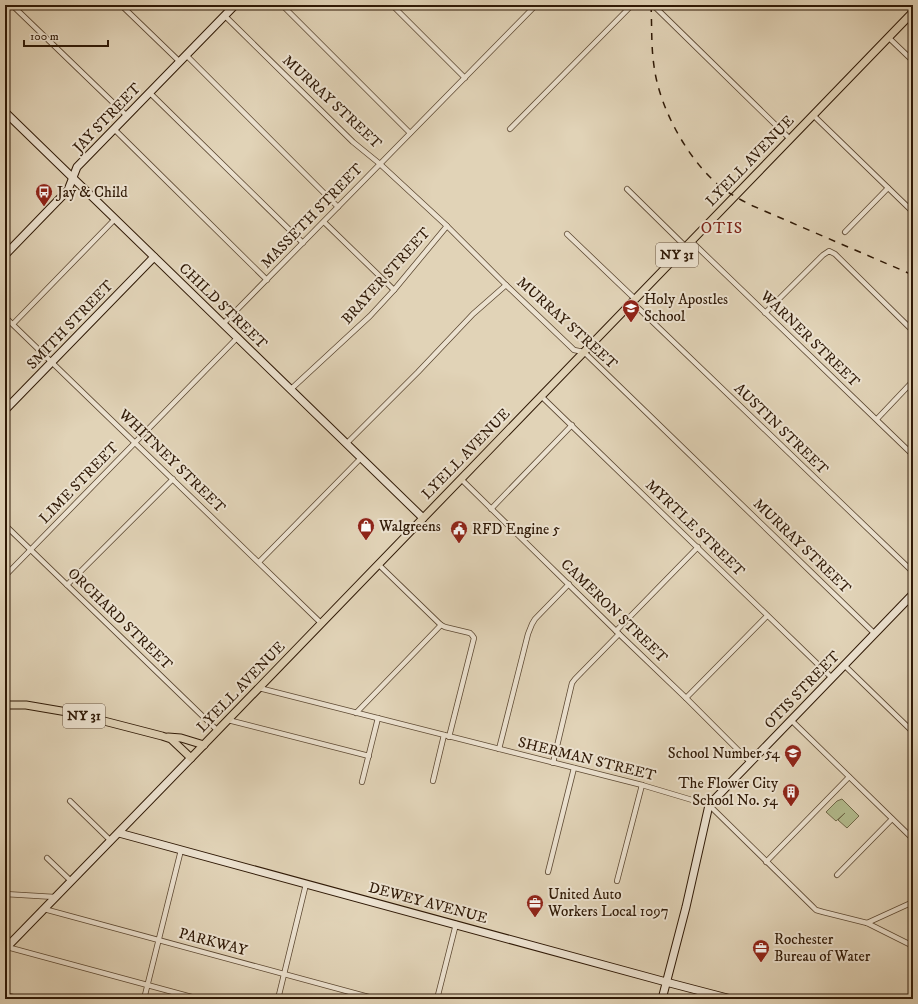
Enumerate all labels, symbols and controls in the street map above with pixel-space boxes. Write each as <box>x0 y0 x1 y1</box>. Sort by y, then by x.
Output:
scale bar <box>24 22 108 48</box>
text: 100 m <box>30 29 59 44</box>
street label: MURRAY STREET <box>278 51 386 153</box>
street label: JAY STREET <box>68 79 145 158</box>
street label: LYELL AVENUE <box>702 111 799 211</box>
street label: MASSETH STREET <box>257 159 367 272</box>
bus stop icon: Jay & Child <box>34 182 54 207</box>
place label: Jay & Child <box>55 183 128 202</box>
district label: OTIS <box>701 218 743 238</box>
street label: BRAYER STREET <box>337 223 435 328</box>
road number: NY 31 <box>656 243 698 267</box>
street label: CHILD STREET <box>175 259 272 353</box>
street label: MURRAY STREET <box>513 273 622 374</box>
street label: SMITH STREET <box>23 276 118 374</box>
street label: WARNER STREET <box>756 286 864 392</box>
place label: Holy Apostles School <box>644 290 728 326</box>
school or university icon: Holy Apostles School <box>621 298 641 323</box>
street label: AUSTIN STREET <box>730 379 833 479</box>
street label: WHITNEY STREET <box>114 404 230 517</box>
street label: LYELL AVENUE <box>418 404 515 504</box>
street label: LIME STREET <box>35 438 123 528</box>
street label: MYRTLE STREET <box>641 476 749 581</box>
street label: MURRAY STREET <box>749 494 855 598</box>
shop icon: Walgreens <box>356 516 376 541</box>
place label: Walgreens <box>378 517 441 536</box>
public building icon: RFD Engine 5 <box>449 519 469 544</box>
place label: RFD Engine 5 <box>472 520 560 539</box>
street label: CAMERON STREET <box>556 555 672 667</box>
street label: ORCHARD STREET <box>64 564 177 674</box>
street label: LYELL AVENUE <box>193 637 290 737</box>
street label: OTIS STREET <box>760 647 844 733</box>
road number: NY 31 <box>63 704 105 728</box>
street label: SHERMAN STREET <box>516 733 659 786</box>
school or university icon: School Number 54 <box>783 743 803 768</box>
place label: School Number 54 <box>668 744 780 763</box>
place label: The Flower City School No. 54 <box>678 774 779 810</box>
building icon: The Flower City School No. 54 <box>781 782 801 807</box>
street label: DEWEY AVENUE <box>366 878 490 928</box>
place label: United Auto Workers Local 1097 <box>547 885 669 921</box>
office icon: United Auto Workers Local 1097 <box>525 893 545 918</box>
street label: PARKWAY <box>177 924 250 960</box>
place label: Rochester Bureau of Water <box>774 930 871 966</box>
office icon: Rochester Bureau of Water <box>751 938 771 963</box>

